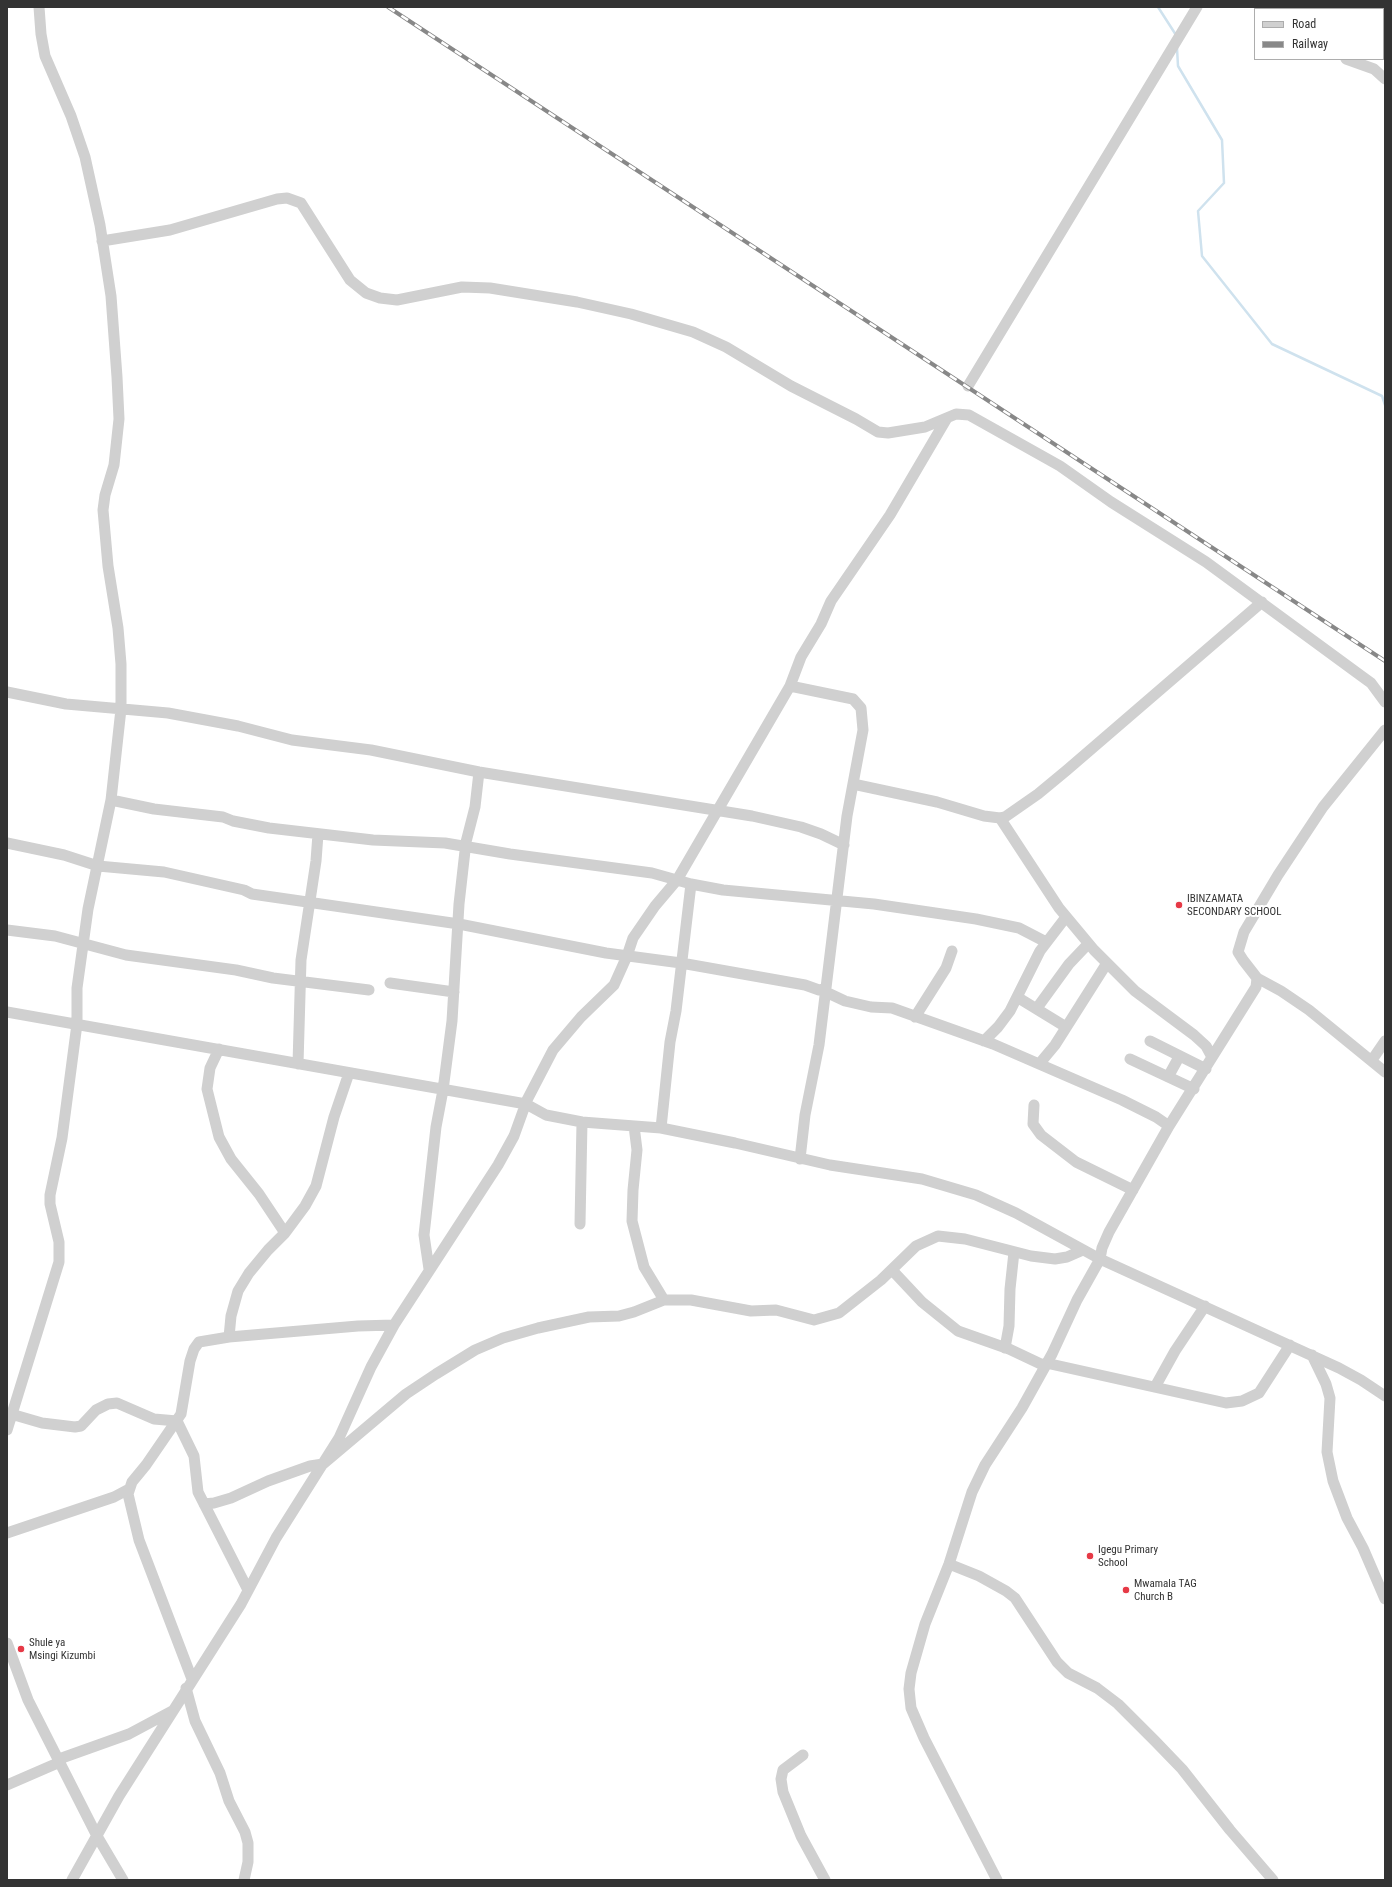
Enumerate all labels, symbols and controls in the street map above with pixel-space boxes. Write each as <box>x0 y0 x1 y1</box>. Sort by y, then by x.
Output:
legend <box>1254 8 1384 60</box>
text: Road <box>1292 17 1316 31</box>
text: Railway <box>1292 37 1328 51</box>
place label: IBINZAMATA SECONDARY SCHOOL <box>1187 892 1281 918</box>
marker: IBINZAMATA SECONDARY SCHOOL <box>1174 900 1184 910</box>
place label: Igegu Primary School <box>1098 1543 1158 1569</box>
marker: Igegu Primary School <box>1085 1551 1095 1561</box>
place label: Mwamala TAG Church B <box>1134 1577 1197 1603</box>
marker: Mwamala TAG Church B <box>1121 1585 1131 1595</box>
place label: Shule ya Msingi Kizumbi <box>29 1636 96 1662</box>
marker: Shule ya Msingi Kizumbi <box>16 1644 26 1654</box>

